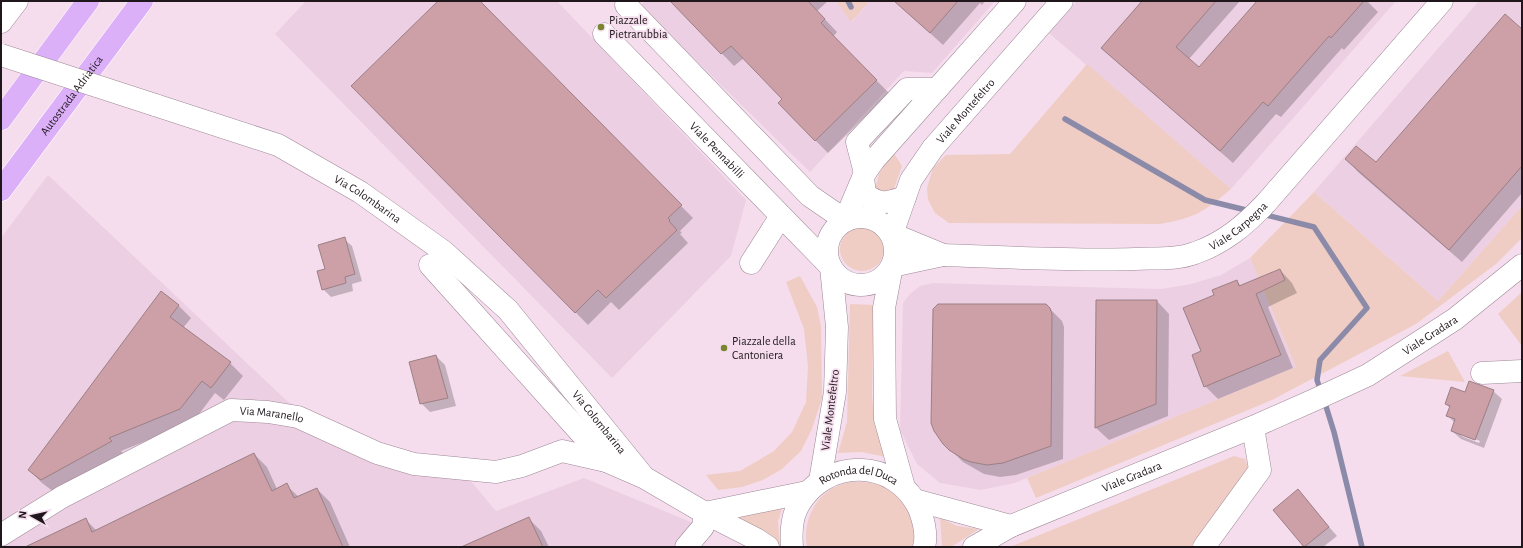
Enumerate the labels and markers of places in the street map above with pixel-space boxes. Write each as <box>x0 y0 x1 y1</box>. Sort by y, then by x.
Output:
place label: Piazzale Pietrarubbia <box>609 14 668 40</box>
marker: Piazzale Pietrarubbia <box>596 22 606 32</box>
place label: Piazzale della Cantoniera <box>732 335 796 361</box>
marker: Piazzale della Cantoniera <box>719 343 729 353</box>

